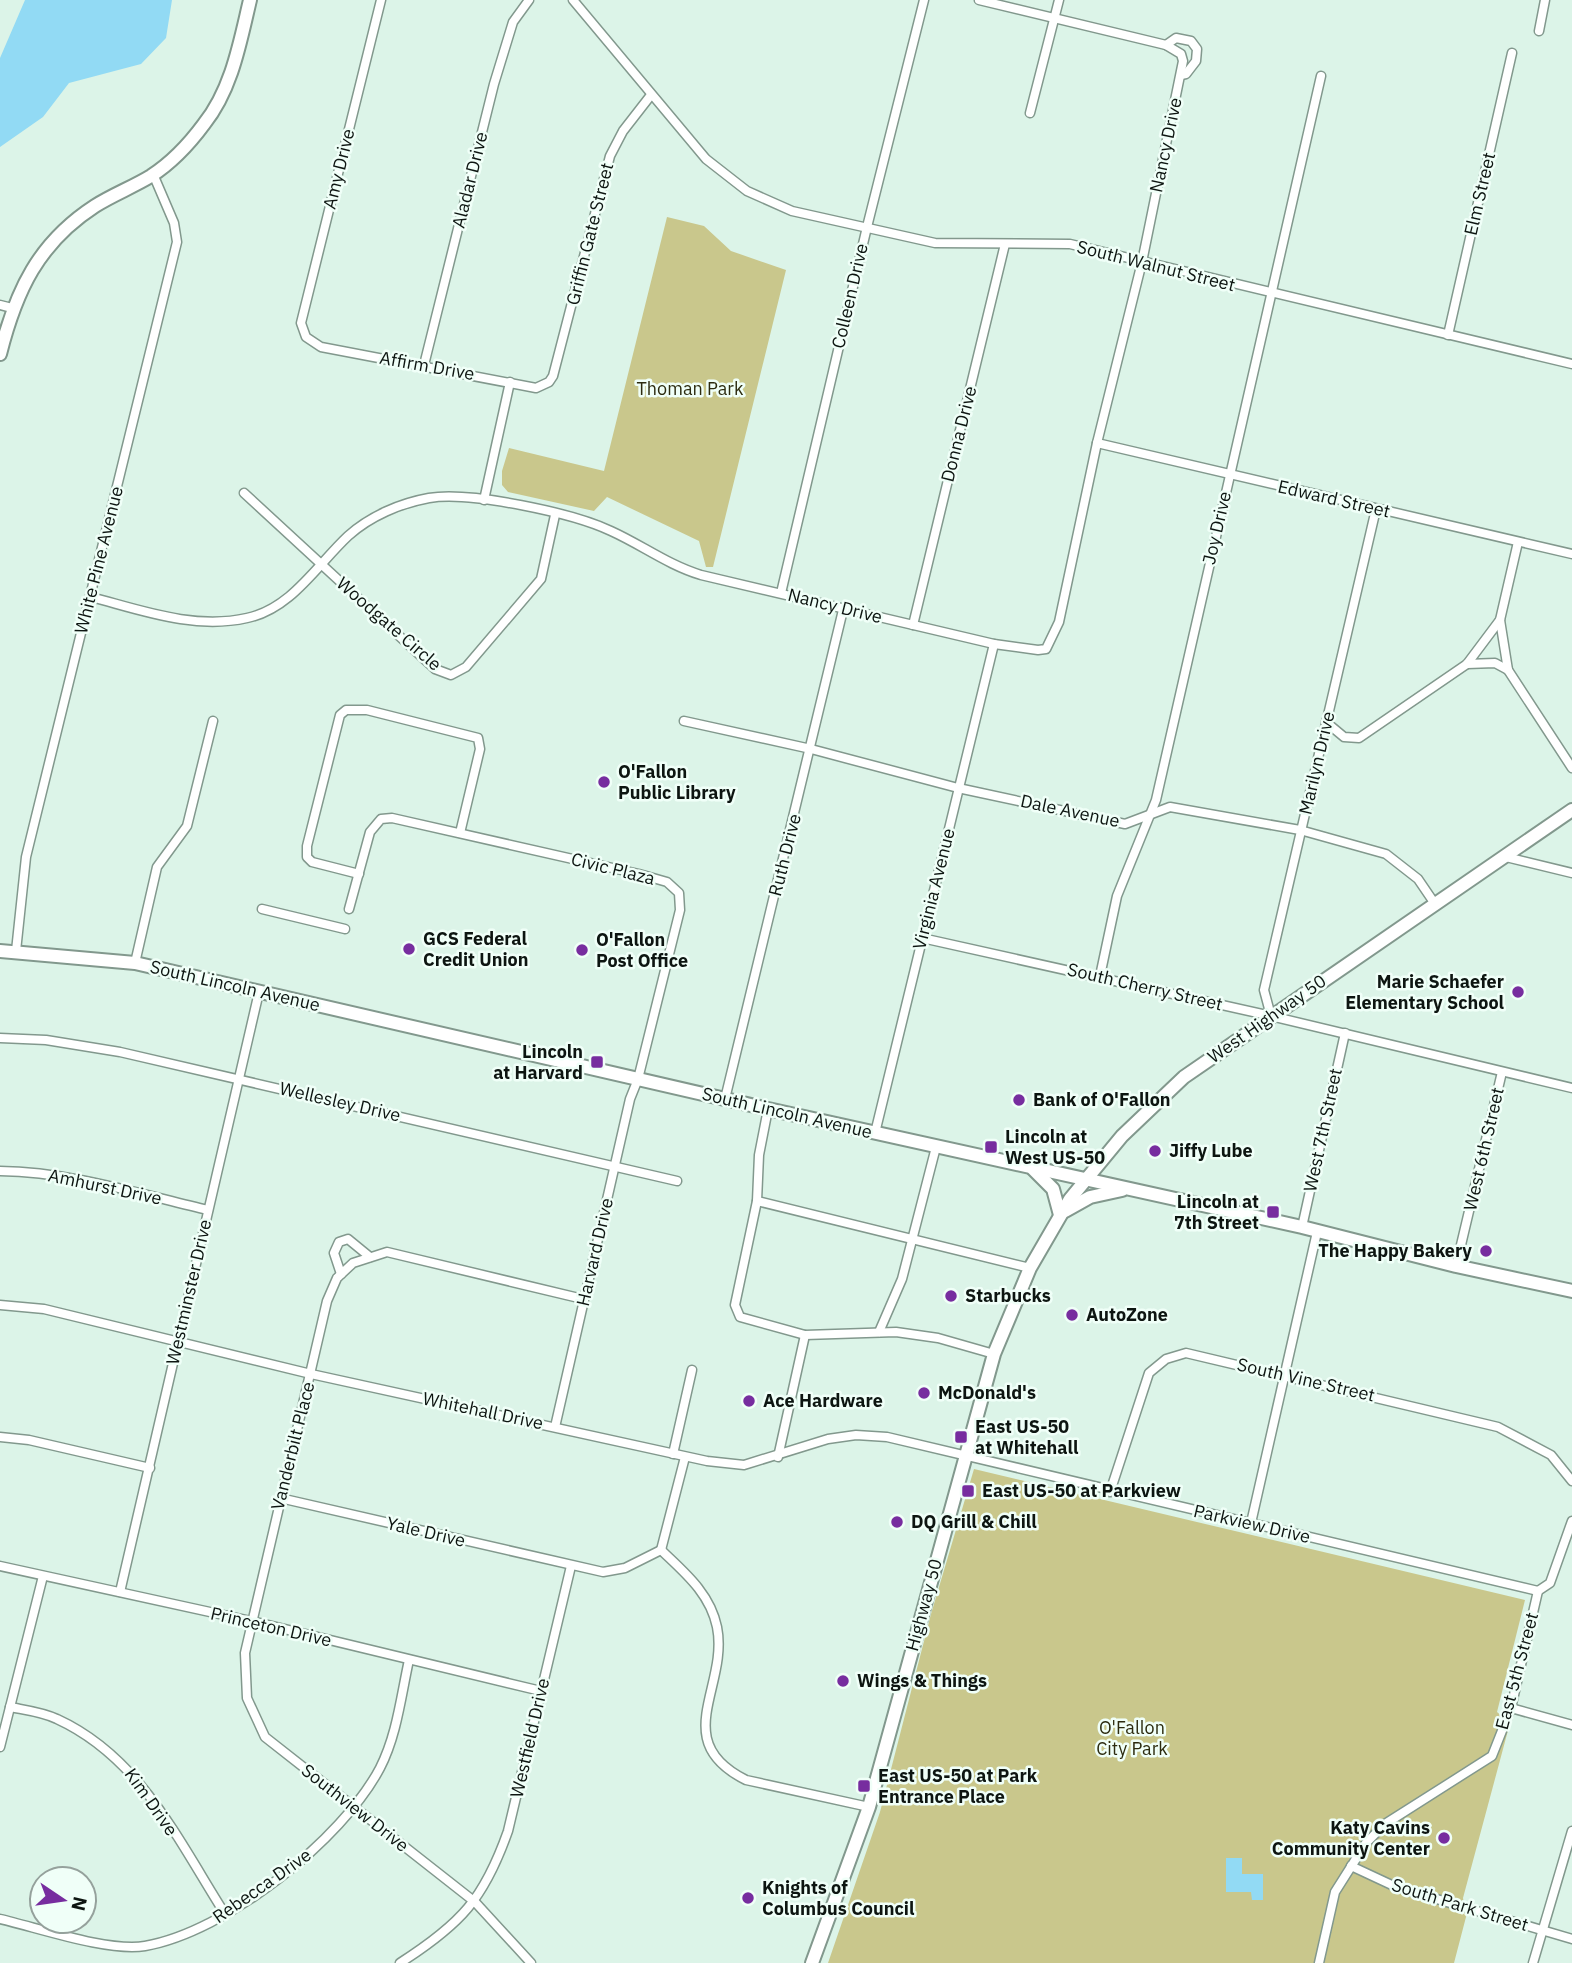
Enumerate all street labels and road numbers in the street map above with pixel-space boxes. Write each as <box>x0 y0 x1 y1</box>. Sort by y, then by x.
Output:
street label: Nancy Drive <box>1144 95 1187 195</box>
street label: Amy Drive <box>317 126 360 212</box>
street label: Aladar Drive <box>446 129 493 231</box>
street label: Elm Street <box>1459 150 1500 238</box>
street label: Griffin Gate Street <box>561 160 618 307</box>
street label: South Walnut Street <box>1075 235 1238 296</box>
street label: Colleen Drive <box>826 241 873 351</box>
street label: Affirm Drive <box>378 346 476 385</box>
street label: Donna Drive <box>935 383 982 484</box>
street label: Edward Street <box>1276 474 1393 523</box>
street label: White Pine Avenue <box>69 484 128 636</box>
street label: Joy Drive <box>1197 489 1236 567</box>
street label: Woodgate Circle <box>332 572 447 676</box>
street label: Nancy Drive <box>785 583 885 628</box>
street label: Marilyn Drive <box>1293 709 1340 817</box>
street label: Dale Avenue <box>1018 789 1122 832</box>
street label: Ruth Drive <box>763 811 806 899</box>
street label: Virginia Avenue <box>907 826 960 952</box>
street label: Civic Plaza <box>569 847 658 890</box>
street label: South Lincoln Avenue <box>148 955 322 1016</box>
street label: South Cherry Street <box>1065 957 1225 1016</box>
street label: West Highway 50 <box>1203 969 1331 1068</box>
street label: West 7th Street <box>1298 1066 1347 1194</box>
street label: Wellesley Drive <box>277 1076 403 1127</box>
street label: South Lincoln Avenue <box>700 1082 874 1143</box>
street label: West 6th Street <box>1458 1085 1509 1213</box>
street label: Amhurst Drive <box>46 1163 164 1210</box>
street label: Harvard Drive <box>571 1195 618 1308</box>
street label: Westminster Drive <box>161 1217 216 1367</box>
street label: South Vine Street <box>1235 1352 1377 1407</box>
street label: Vanderbilt Place <box>265 1379 320 1513</box>
street label: Whitehall Drive <box>421 1387 545 1435</box>
street label: Parkview Drive <box>1191 1499 1313 1548</box>
street label: Yale Drive <box>384 1511 468 1552</box>
street label: Highway 50 <box>900 1556 947 1654</box>
street label: Princeton Drive <box>208 1601 334 1652</box>
street label: East 5th Street <box>1490 1610 1543 1732</box>
street label: Westfield Drive <box>505 1676 554 1800</box>
street label: Southview Drive <box>297 1758 414 1857</box>
street label: Kim Drive <box>120 1763 183 1840</box>
street label: Rebecca Drive <box>208 1843 316 1928</box>
street label: South Park Street <box>1389 1873 1531 1936</box>

